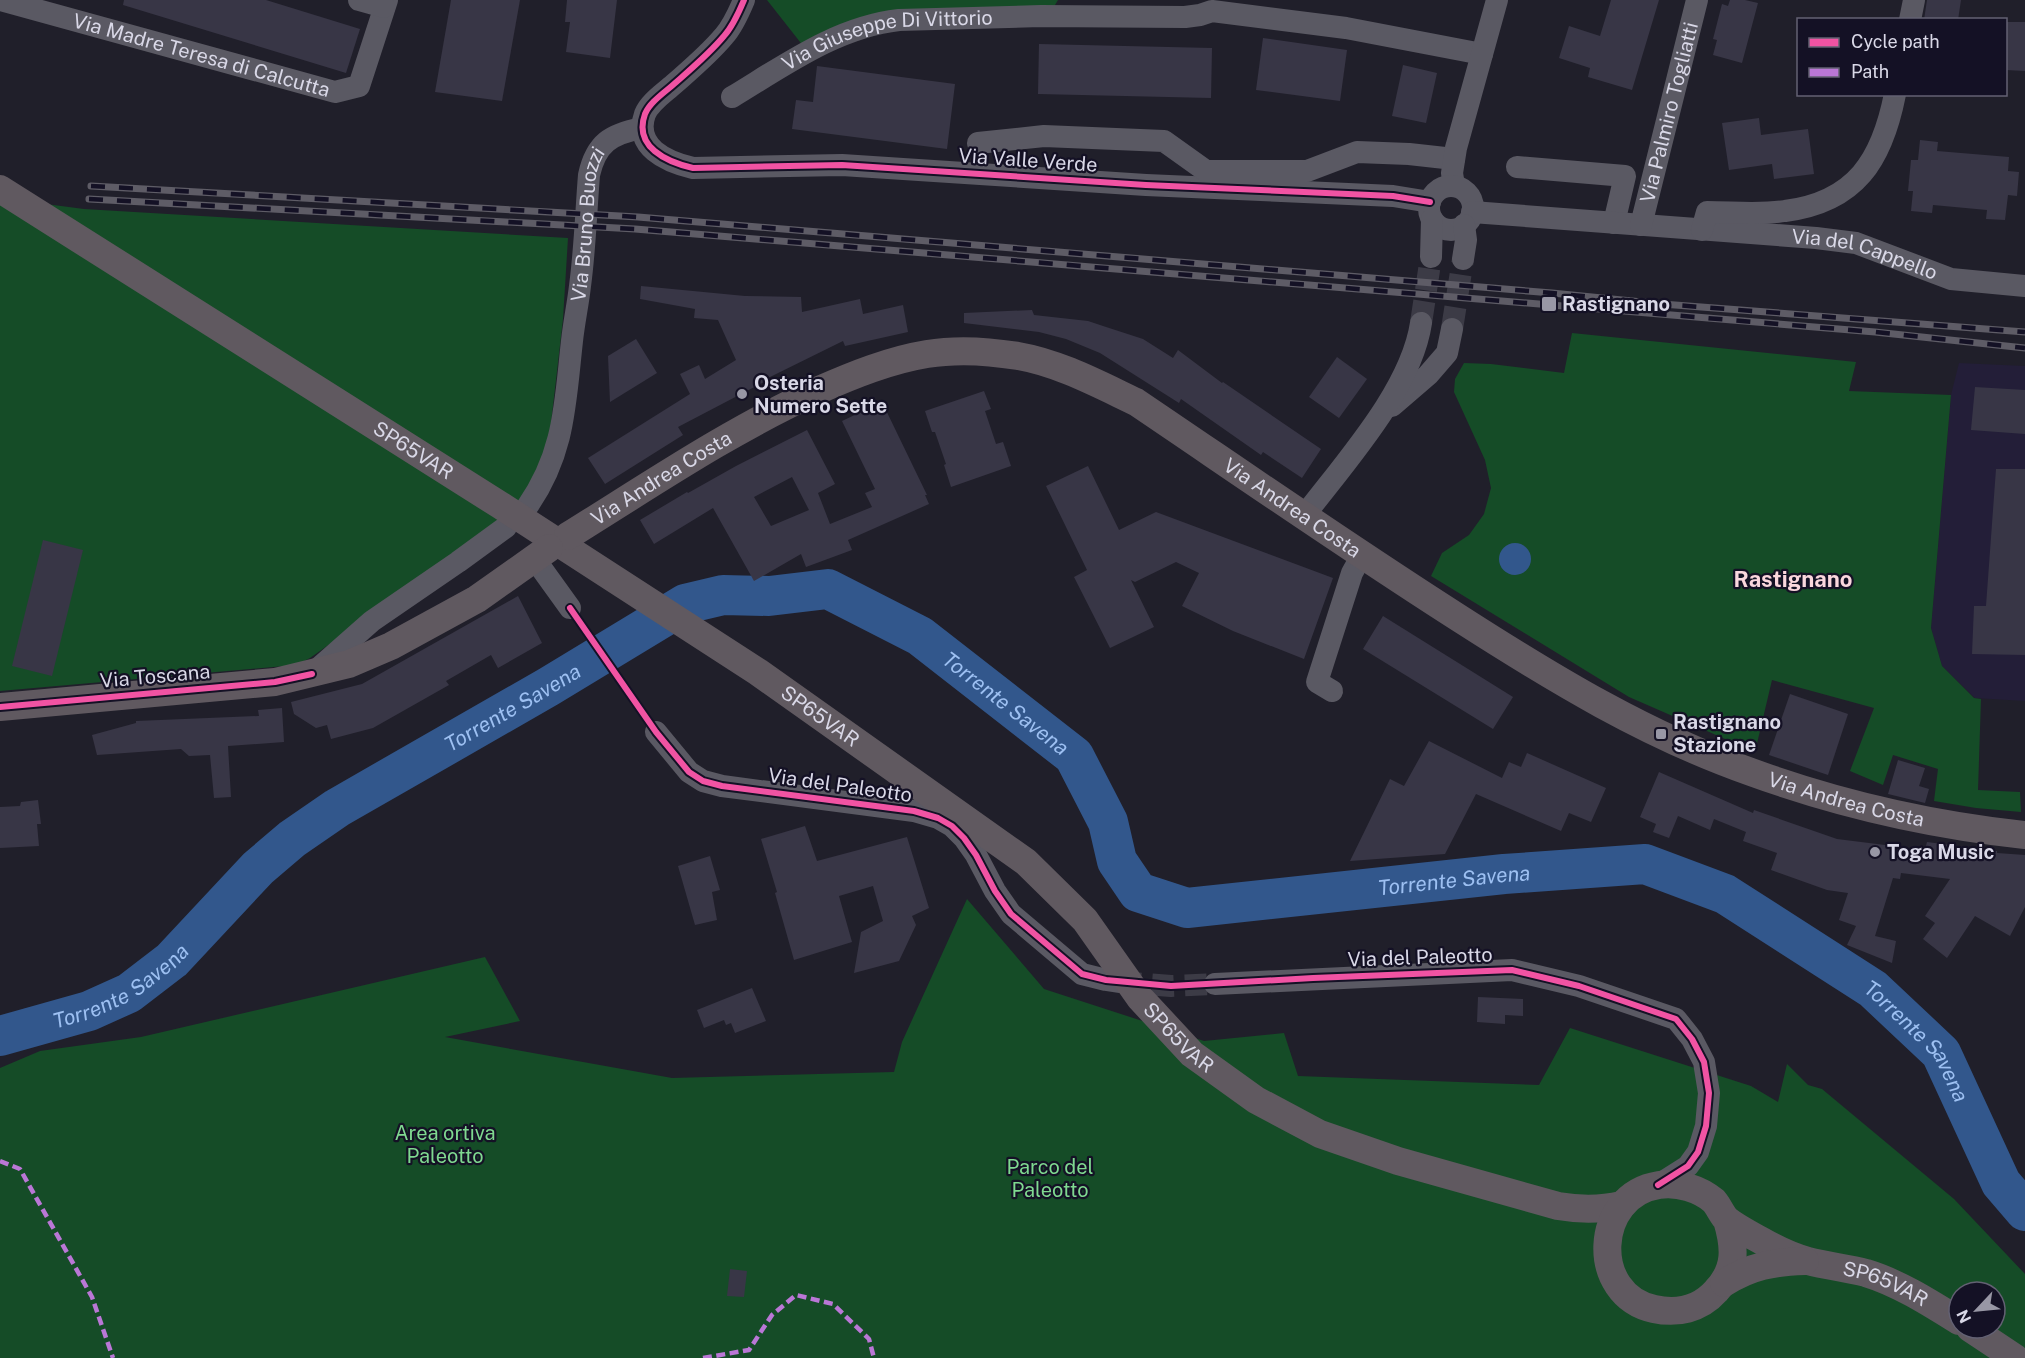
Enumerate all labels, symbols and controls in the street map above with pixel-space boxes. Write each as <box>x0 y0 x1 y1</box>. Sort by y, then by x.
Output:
street label: Via Giuseppe Di Vittorio <box>778 5 993 75</box>
street label: Via Madre Teresa di Calcutta <box>70 8 333 102</box>
legend <box>1797 18 2007 96</box>
street label: Via Palmiro Togliatti <box>1635 20 1703 205</box>
text: Cycle path <box>1851 31 1940 52</box>
text: Path <box>1851 61 1889 82</box>
street label: Via Bruno Buozzi <box>566 142 610 303</box>
street label: Via Valle Verde <box>958 143 1098 177</box>
street label: Via del Cappello <box>1791 224 1941 285</box>
place label: Rastignano <box>1562 292 1670 316</box>
marker: Rastignano <box>1540 295 1558 313</box>
place label: Osteria Numero Sette <box>754 371 887 418</box>
marker: Osteria Numero Sette <box>735 387 749 401</box>
street label: SP65VAR <box>369 416 458 484</box>
street label: Via Andrea Costa <box>587 426 736 530</box>
street label: Via Andrea Costa <box>1219 453 1366 563</box>
district label: Rastignano <box>1734 566 1852 592</box>
water label: Torrente Savena <box>938 646 1074 760</box>
water label: Torrente Savena <box>440 658 585 756</box>
street label: Via Toscana <box>99 659 211 693</box>
street label: SP65VAR <box>776 680 864 752</box>
place label: Rastignano Stazione <box>1673 710 1781 757</box>
marker: Rastignano Stazione <box>1654 727 1668 741</box>
street label: Via del Paleotto <box>766 763 914 807</box>
street label: Via Andrea Costa <box>1765 767 1926 832</box>
place label: Toga Music <box>1887 840 1994 864</box>
marker: Toga Music <box>1868 845 1882 859</box>
water label: Torrente Savena <box>1377 860 1531 900</box>
water label: Torrente Savena <box>50 938 193 1033</box>
street label: Via del Paleotto <box>1347 942 1493 972</box>
water label: Torrente Savena <box>1860 974 1974 1106</box>
street label: SP65VAR <box>1138 997 1219 1078</box>
park label: Area ortiva Paleotto <box>394 1121 496 1168</box>
park label: Parco del Paleotto <box>1006 1155 1094 1202</box>
street label: SP65VAR <box>1841 1256 1932 1311</box>
north arrow <box>1947 1280 2007 1340</box>
text: N <box>1953 1307 1975 1326</box>

